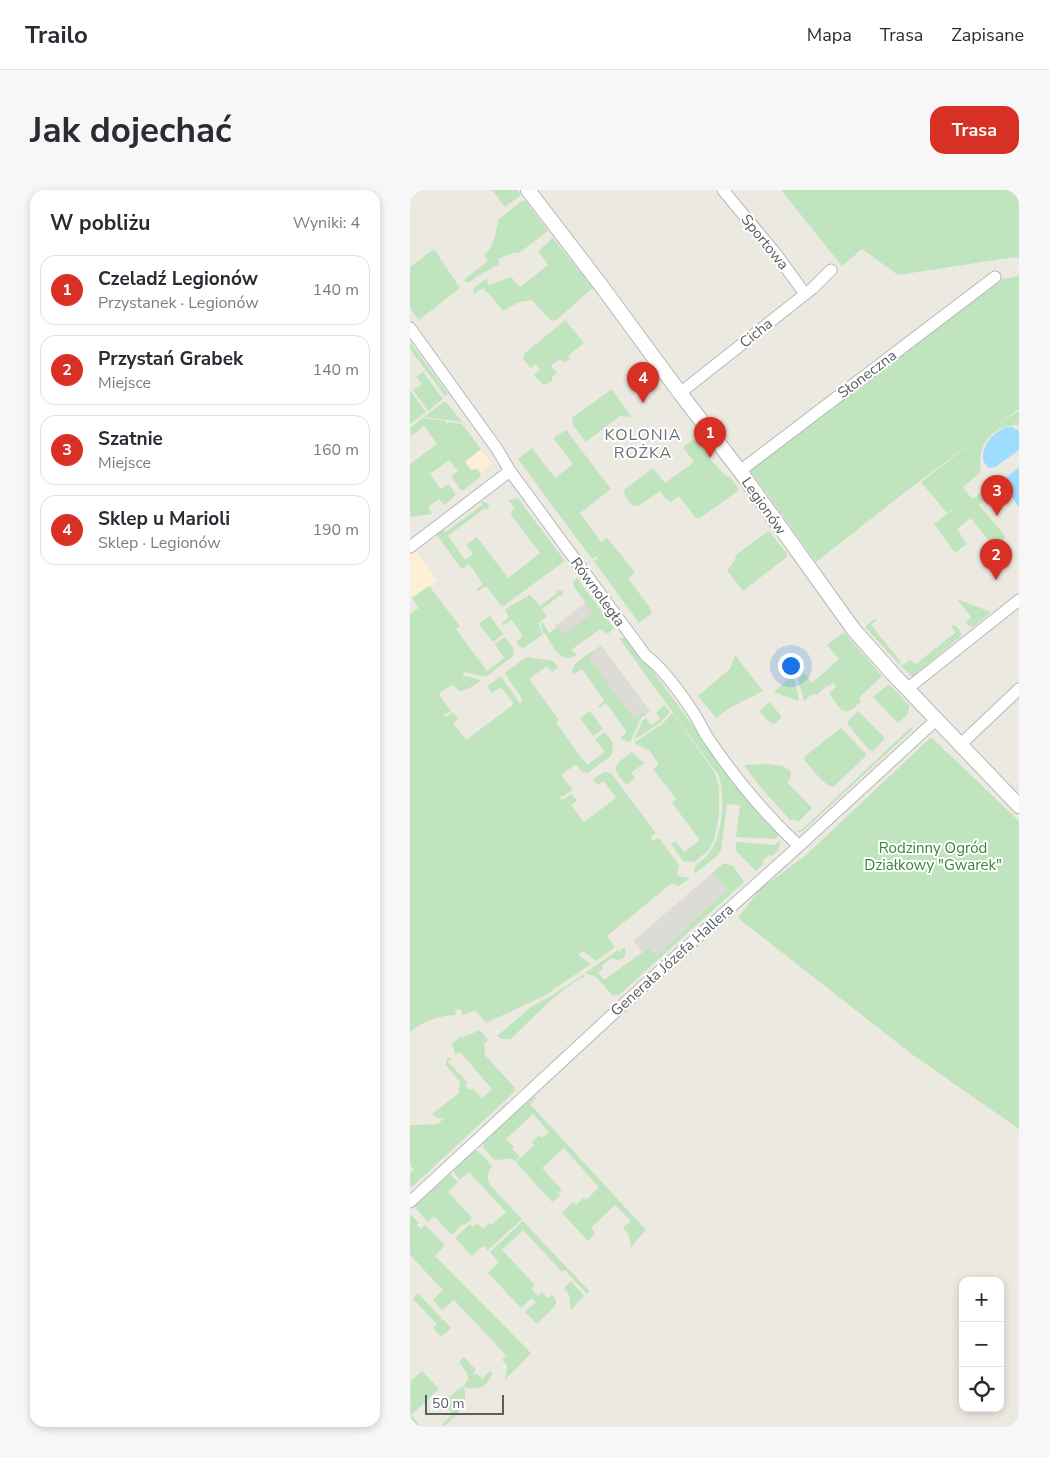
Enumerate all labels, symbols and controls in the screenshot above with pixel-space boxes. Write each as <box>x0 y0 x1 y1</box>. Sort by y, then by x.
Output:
text: Trailo <box>25 19 88 51</box>
text: Mapa <box>807 23 852 47</box>
text: Trasa <box>880 23 923 47</box>
text: Zapisane <box>951 23 1024 47</box>
button: Trasa <box>930 106 1019 154</box>
text: Jak dojechać <box>30 107 232 154</box>
text: W pobliżu <box>50 209 151 237</box>
street label: Sportowa <box>736 210 794 274</box>
text: Wyniki: 4 <box>293 212 360 234</box>
text: Czeladź Legionów <box>98 266 258 292</box>
text: 1 <box>62 279 72 301</box>
text: 140 m <box>312 279 359 301</box>
text: Przystanek · Legionów <box>98 292 259 314</box>
street label: Cicha <box>735 314 777 352</box>
street label: Słoneczna <box>834 345 900 403</box>
text: Przystań Grabek <box>98 346 243 372</box>
text: 2 <box>62 359 72 381</box>
text: 140 m <box>312 359 359 381</box>
pin: 4 <box>627 362 659 403</box>
text: Miejsce <box>98 372 151 394</box>
pin: 1 <box>694 417 726 458</box>
district label: KOLONIA ROŻKA <box>605 424 681 464</box>
text: Szatnie <box>98 426 163 452</box>
text: 3 <box>62 439 72 461</box>
text: 160 m <box>312 439 359 461</box>
text: Miejsce <box>98 452 151 474</box>
street label: Legionów <box>737 473 791 539</box>
pin: 3 <box>981 475 1013 516</box>
text: Sklep u Marioli <box>98 506 230 532</box>
text: 4 <box>62 519 72 541</box>
text: 190 m <box>312 519 359 541</box>
text: Sklep · Legionów <box>98 532 221 554</box>
pin: 2 <box>980 539 1012 580</box>
street label: Równoległa <box>566 553 630 631</box>
your location <box>778 653 804 679</box>
park label: Rodzinny Ogród Działkowy "Gwarek" <box>864 838 1002 875</box>
street label: Generała Józefa Hallera <box>606 899 738 1021</box>
map controls <box>959 1277 1004 1412</box>
button: + <box>959 1277 1004 1322</box>
button: − <box>959 1322 1004 1367</box>
button: locate <box>959 1367 1004 1412</box>
scale bar <box>425 1392 504 1415</box>
text: 50 m <box>432 1394 464 1413</box>

